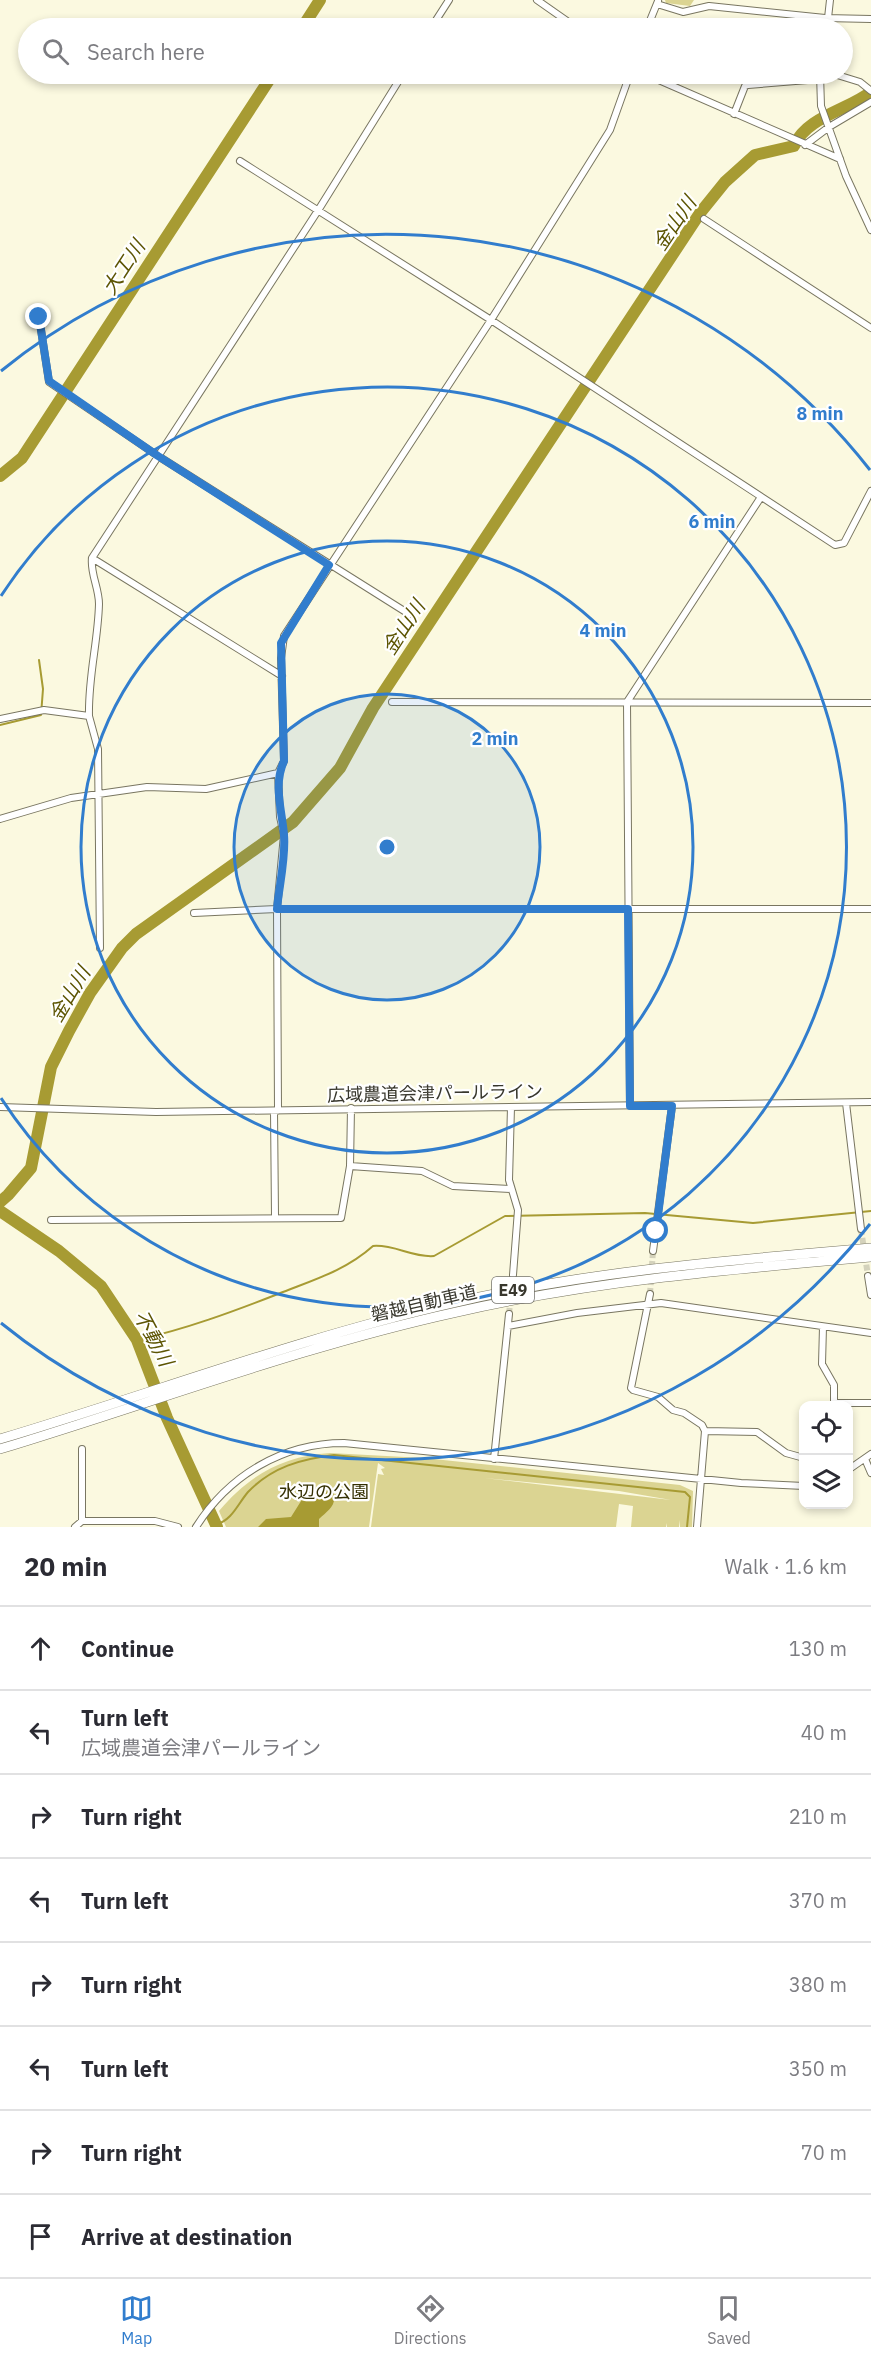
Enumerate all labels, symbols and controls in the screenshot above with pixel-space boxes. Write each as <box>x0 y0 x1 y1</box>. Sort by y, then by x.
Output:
search box <box>18 18 853 84</box>
icon: search <box>39 35 72 68</box>
text: Search here <box>87 37 205 66</box>
water label: 金山川 <box>646 189 703 255</box>
water label: 大工川 <box>95 233 152 300</box>
route end <box>25 303 51 329</box>
text: 8 min <box>796 402 844 425</box>
text: 6 min <box>688 510 736 533</box>
water label: 金山川 <box>375 593 432 660</box>
text: 4 min <box>579 619 627 642</box>
text: 2 min <box>471 727 519 750</box>
centre of rings <box>377 837 397 857</box>
water label: 金山川 <box>42 960 97 1027</box>
street label: 広域農道会津パールライン <box>327 1080 543 1106</box>
route start <box>642 1217 668 1243</box>
road number: E49 <box>492 1277 534 1303</box>
street label: 磐越自動車道 <box>369 1280 479 1326</box>
water label: 不動川 <box>128 1305 181 1373</box>
map controls <box>799 1401 853 1509</box>
button: locate <box>799 1401 853 1455</box>
button: layers <box>799 1455 853 1509</box>
park label: 水辺の公園 <box>279 1480 369 1503</box>
text: 20 min <box>24 1549 108 1583</box>
text: Walk · 1.6 km <box>725 1553 847 1580</box>
icon: ahead <box>24 1632 57 1665</box>
text: Continue <box>81 1634 174 1663</box>
text: 130 m <box>789 1635 847 1662</box>
text: Turn left <box>81 1703 169 1732</box>
icon: left <box>24 1716 57 1749</box>
text: 40 m <box>801 1719 847 1746</box>
text: 広域農道会津パールライン <box>81 1734 321 1761</box>
icon: right <box>24 1800 57 1833</box>
text: Turn right <box>81 1802 182 1831</box>
text: 210 m <box>789 1803 847 1830</box>
icon: left <box>24 1884 57 1917</box>
text: Turn left <box>81 1886 169 1915</box>
text: 370 m <box>789 1887 847 1914</box>
icon: right <box>24 1968 57 2001</box>
text: Turn right <box>81 1970 182 1999</box>
text: 380 m <box>789 1971 847 1998</box>
icon: left <box>24 2052 57 2085</box>
text: Turn left <box>81 2054 169 2083</box>
text: 350 m <box>789 2055 847 2082</box>
icon: right <box>24 2136 57 2169</box>
text: Turn right <box>81 2138 182 2167</box>
text: 70 m <box>801 2139 847 2166</box>
icon: arrive <box>24 2220 57 2253</box>
text: Arrive at destination <box>81 2222 292 2251</box>
tab: Map <box>120 2292 153 2348</box>
tab: Directions <box>394 2292 467 2348</box>
tab: Saved <box>707 2292 751 2348</box>

